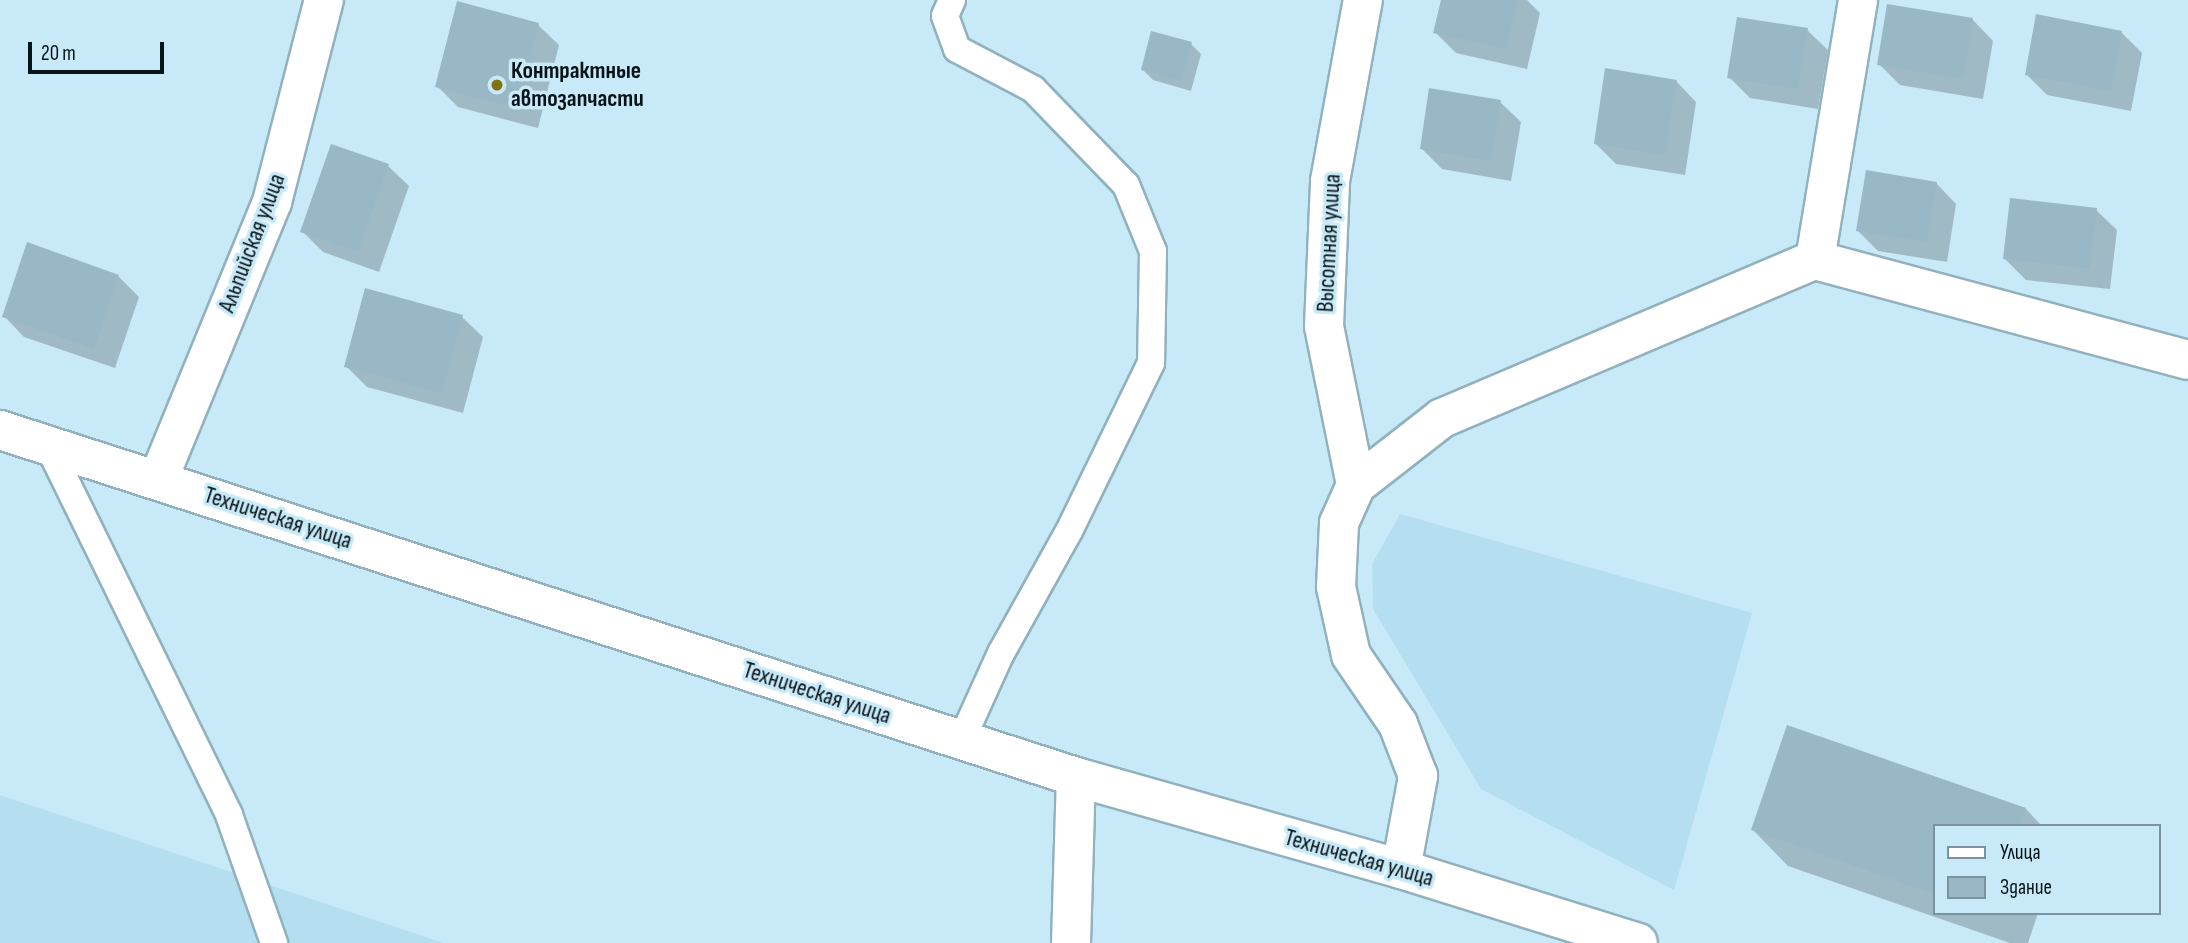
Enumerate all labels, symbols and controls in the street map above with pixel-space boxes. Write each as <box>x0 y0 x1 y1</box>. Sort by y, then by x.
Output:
scale bar <box>32 28 168 72</box>
text: 20 m <box>41 41 76 66</box>
place label: Контрактные автозапчасти <box>511 57 644 113</box>
marker: Контрактные автозапчасти <box>489 77 505 93</box>
street label: Альпийская улица <box>212 170 292 316</box>
street label: Высотная улица <box>1311 173 1347 313</box>
street label: Техническая улица <box>200 481 356 555</box>
street label: Техническая улица <box>739 656 895 730</box>
street label: Техническая улица <box>1281 823 1437 893</box>
legend <box>1932 824 2160 915</box>
text: Улица <box>2000 840 2041 865</box>
text: Здание <box>2000 875 2052 900</box>

